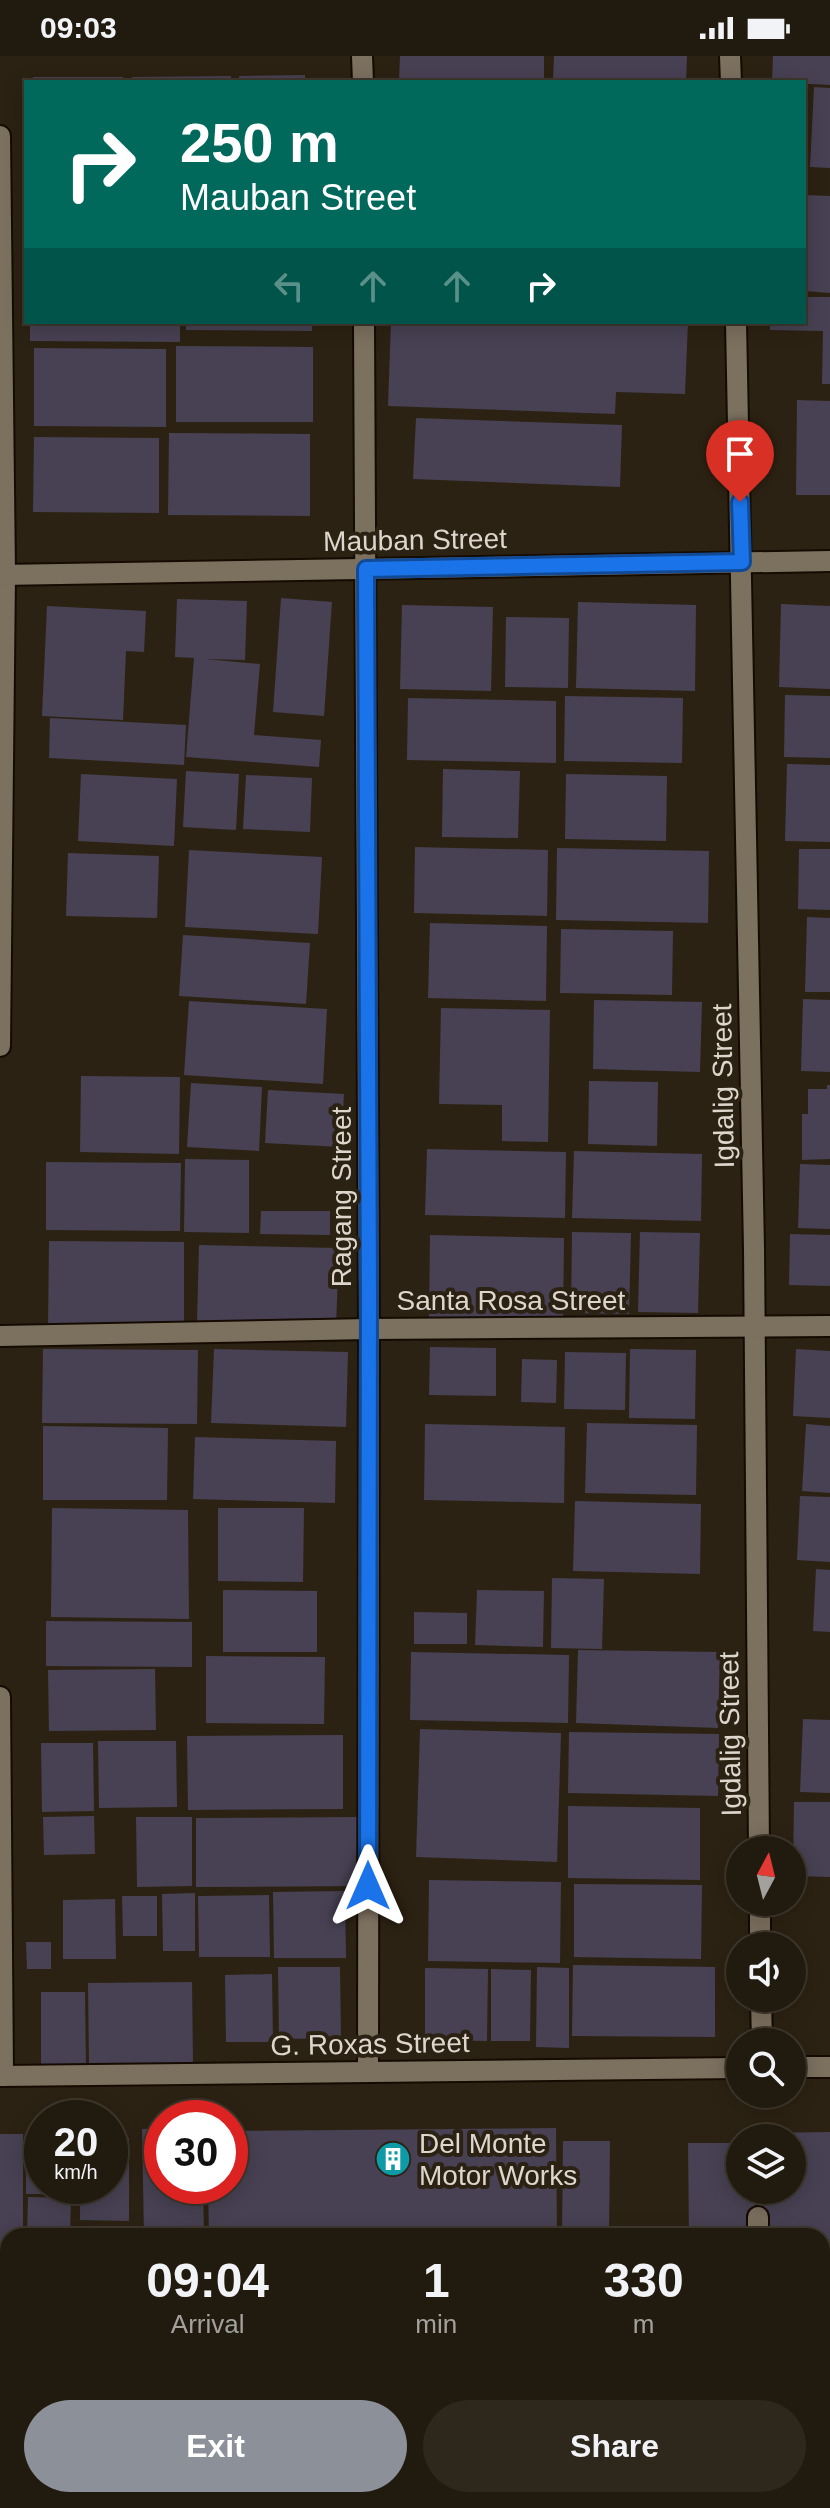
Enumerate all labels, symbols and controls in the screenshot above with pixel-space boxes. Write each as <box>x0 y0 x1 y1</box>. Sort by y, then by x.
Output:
text: 09:03 <box>40 11 117 44</box>
text: 250 m <box>180 111 339 174</box>
icon: right <box>48 112 152 216</box>
text: Mauban Street <box>180 177 416 218</box>
icon: left <box>267 264 311 308</box>
icon: ahead <box>351 264 395 308</box>
icon: ahead <box>435 264 479 308</box>
icon: right <box>519 264 563 308</box>
pin <box>706 420 774 502</box>
icon: arrive <box>718 432 762 476</box>
street label: Mauban Street <box>323 523 507 557</box>
street label: Igdalig Street <box>706 1003 740 1169</box>
street label: Ragang Street <box>326 1107 357 1287</box>
street label: Santa Rosa Street <box>397 1285 626 1316</box>
street label: Igdalig Street <box>713 1651 747 1817</box>
north arrow <box>726 1836 806 1916</box>
map controls <box>726 1836 806 2204</box>
position arrow <box>326 1844 410 1928</box>
button: sound <box>726 1932 806 2012</box>
street label: G. Roxas Street <box>270 2027 470 2061</box>
button: search <box>726 2028 806 2108</box>
speed limit sign: 30 <box>144 2100 248 2204</box>
text: 20 <box>54 2120 98 2164</box>
button: layers <box>726 2124 806 2204</box>
place label: Del Monte Motor Works <box>419 2128 577 2191</box>
building icon: Del Monte Motor Works <box>374 2140 412 2178</box>
text: km/h <box>54 2161 98 2183</box>
text: 09:04 <box>146 2254 269 2307</box>
text: 1 <box>423 2254 450 2307</box>
text: 330 <box>604 2254 684 2307</box>
text: Arrival <box>171 2309 245 2339</box>
text: min <box>415 2309 457 2339</box>
text: m <box>633 2309 654 2339</box>
button: Exit <box>24 2400 407 2492</box>
button: Share <box>423 2400 806 2492</box>

